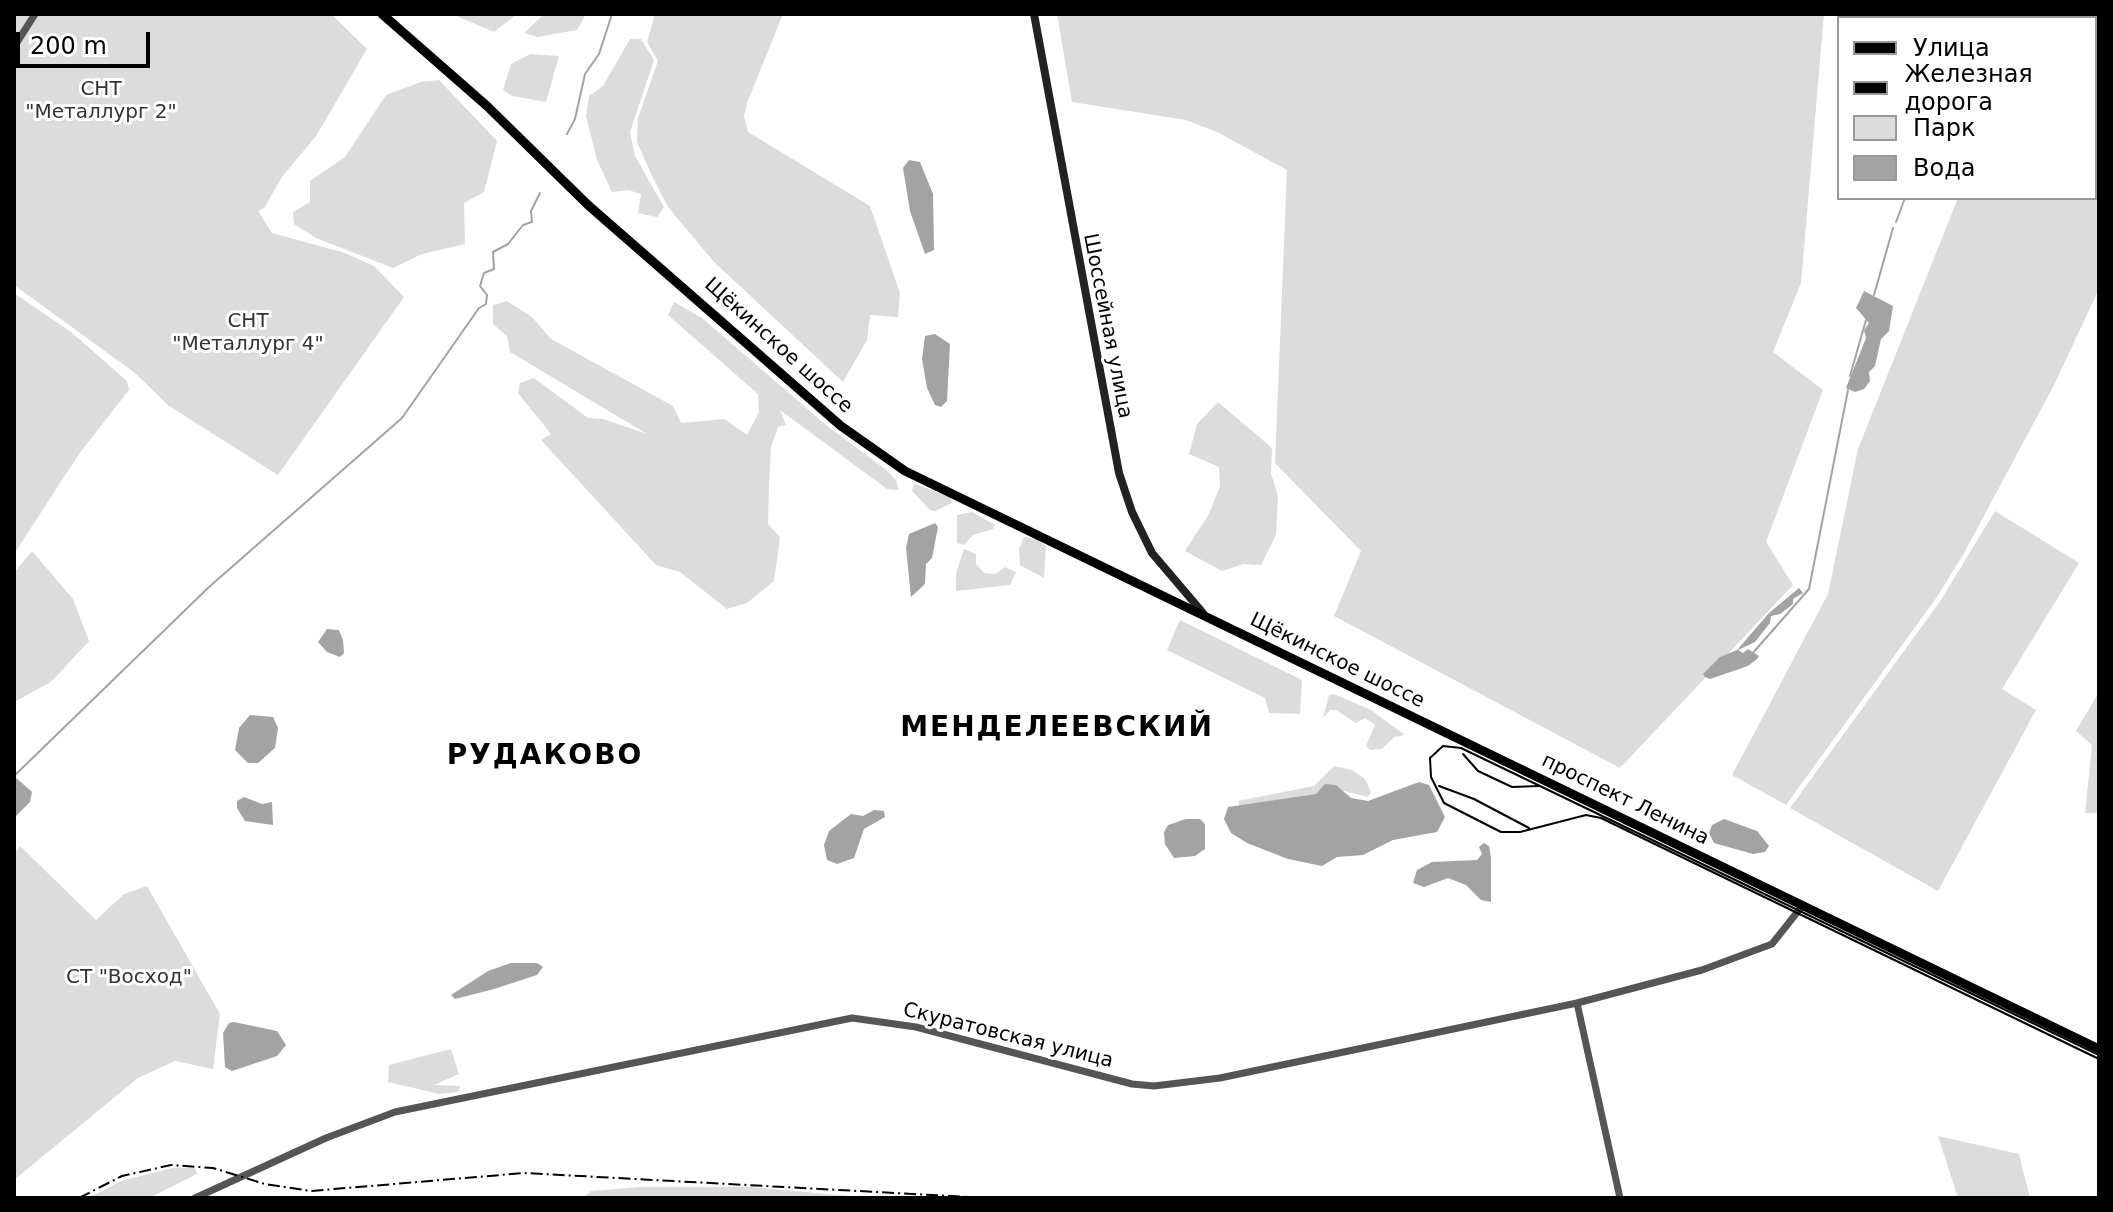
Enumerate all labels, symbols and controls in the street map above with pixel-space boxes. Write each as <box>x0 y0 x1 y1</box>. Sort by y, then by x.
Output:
scale bar <box>20 16 154 66</box>
legend <box>1837 16 2097 200</box>
text: 200 m <box>30 32 107 60</box>
text: Улица <box>1913 34 1990 62</box>
text: Железная дорога <box>1904 60 2033 116</box>
park label: СНТ "Металлург 2" <box>25 78 177 125</box>
text: Парк <box>1913 114 1975 142</box>
text: Вода <box>1913 154 1975 182</box>
street label: Шоссейная улица <box>1077 231 1137 421</box>
street label: Щёкинское шоссе <box>699 273 857 419</box>
park label: СНТ "Металлург 4" <box>172 310 324 357</box>
street label: Щёкинское шоссе <box>1246 608 1428 714</box>
district label: МЕНДЕЛЕЕВСКИЙ <box>900 712 1214 746</box>
district label: РУДАКОВО <box>447 740 643 774</box>
street label: проспект Ленина <box>1537 749 1713 851</box>
park label: СТ "Восход" <box>66 966 192 990</box>
street label: Скуратовская улица <box>900 998 1116 1074</box>

